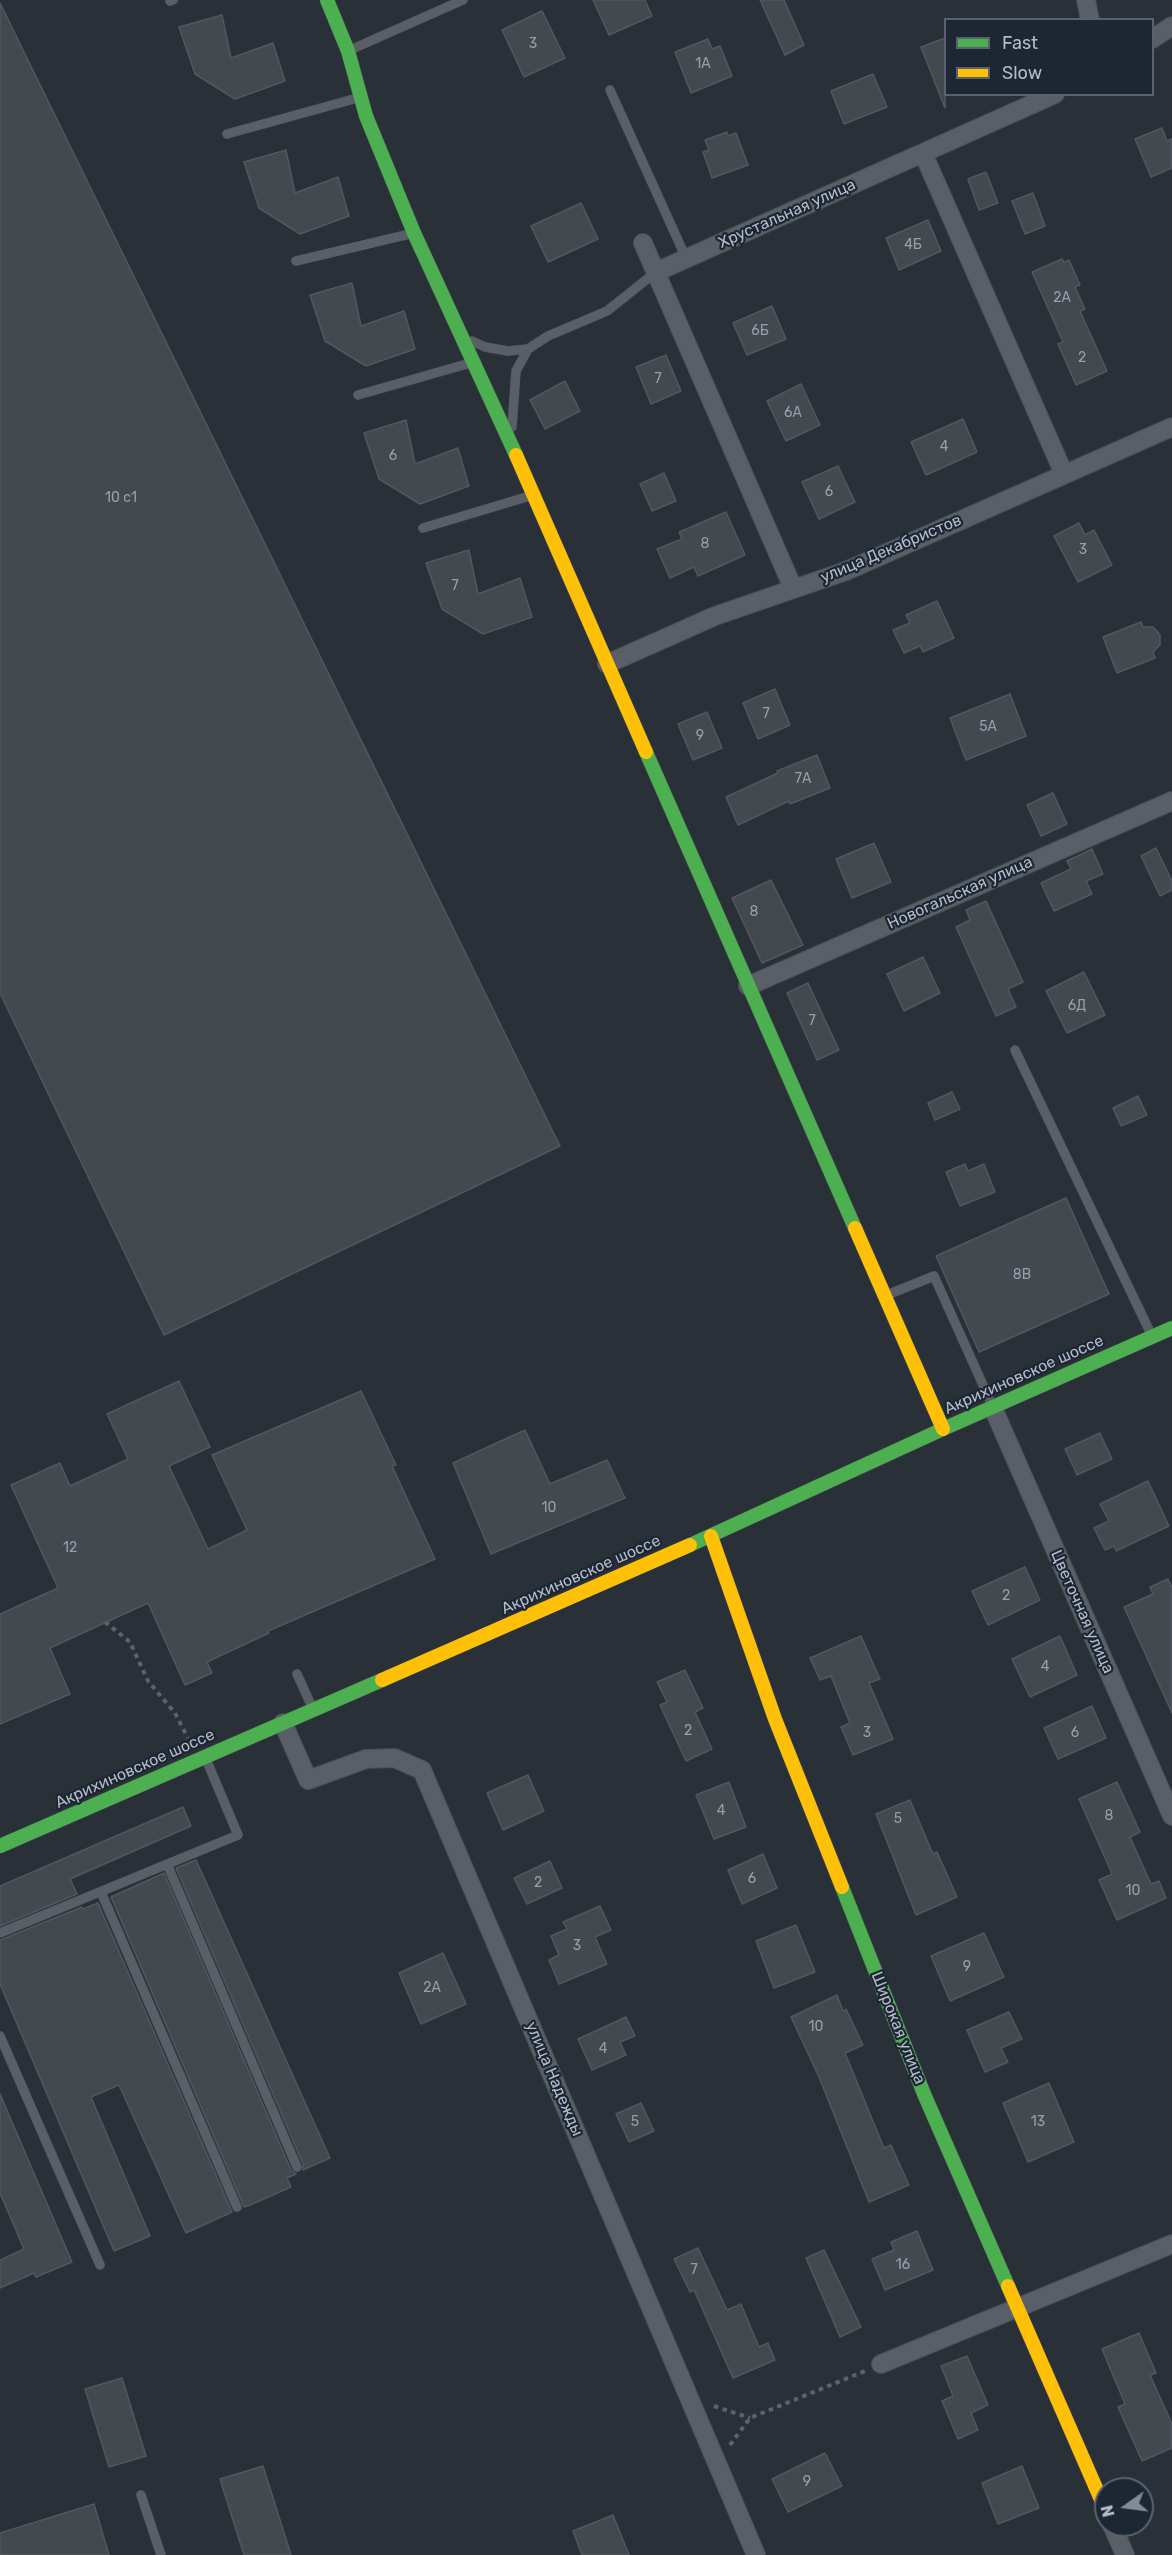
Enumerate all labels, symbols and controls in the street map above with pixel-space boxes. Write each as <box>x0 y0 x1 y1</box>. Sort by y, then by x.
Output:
legend <box>944 18 1154 96</box>
text: Fast <box>1002 32 1038 54</box>
house number: 3 <box>529 36 537 52</box>
house number: 1А <box>695 56 711 72</box>
text: Slow <box>1002 62 1042 84</box>
street label: Хрустальная улица <box>715 175 859 253</box>
house number: 4Б <box>904 237 922 253</box>
house number: 2А <box>1053 290 1071 306</box>
house number: 6Б <box>751 323 769 339</box>
house number: 2 <box>1078 350 1086 366</box>
house number: 7 <box>654 371 662 387</box>
house number: 6А <box>784 405 802 421</box>
house number: 4 <box>940 439 948 455</box>
house number: 6 <box>389 448 397 464</box>
house number: 6 <box>825 484 833 500</box>
house number: 10 с1 <box>105 490 137 506</box>
street label: улица Декабристов <box>818 511 964 587</box>
house number: 8 <box>701 536 709 552</box>
house number: 3 <box>1079 542 1087 558</box>
house number: 7 <box>451 578 459 594</box>
house number: 7 <box>762 706 770 722</box>
house number: 5А <box>979 719 997 735</box>
house number: 9 <box>696 728 704 744</box>
house number: 7А <box>795 771 811 787</box>
street label: Новогальская улица <box>885 852 1035 934</box>
house number: 8 <box>750 904 758 920</box>
house number: 6Д <box>1068 998 1086 1014</box>
house number: 7 <box>808 1013 816 1029</box>
house number: 8В <box>1013 1267 1031 1283</box>
street label: Акрихиновское шоссе <box>941 1331 1107 1419</box>
house number: 10 <box>542 1500 556 1516</box>
street label: Акрихиновское шоссе <box>498 1531 664 1619</box>
house number: 12 <box>63 1540 77 1556</box>
street label: Цветочная улица <box>1046 1547 1118 1677</box>
house number: 2 <box>1002 1588 1010 1604</box>
house number: 4 <box>1041 1659 1049 1675</box>
house number: 2 <box>684 1723 692 1739</box>
street label: Акрихиновское шоссе <box>52 1725 218 1813</box>
house number: 3 <box>863 1725 871 1741</box>
house number: 6 <box>1071 1725 1079 1741</box>
house number: 4 <box>717 1803 725 1819</box>
house number: 8 <box>1105 1808 1113 1824</box>
house number: 5 <box>894 1811 902 1827</box>
house number: 6 <box>748 1871 756 1887</box>
house number: 2 <box>534 1875 542 1891</box>
house number: 10 <box>1126 1883 1140 1899</box>
house number: 3 <box>573 1938 581 1954</box>
house number: 9 <box>963 1959 971 1975</box>
street label: Широкая улица <box>867 1969 929 2087</box>
house number: 2А <box>423 1980 441 1996</box>
street label: улица Надежды <box>521 2019 587 2139</box>
house number: 10 <box>809 2019 823 2035</box>
house number: 4 <box>599 2041 607 2057</box>
house number: 5 <box>631 2114 639 2130</box>
house number: 13 <box>1031 2114 1045 2130</box>
house number: 16 <box>896 2257 910 2273</box>
house number: 7 <box>690 2262 698 2278</box>
house number: 9 <box>803 2474 811 2490</box>
north arrow <box>1094 2477 1154 2537</box>
text: N <box>1097 2503 1119 2519</box>

